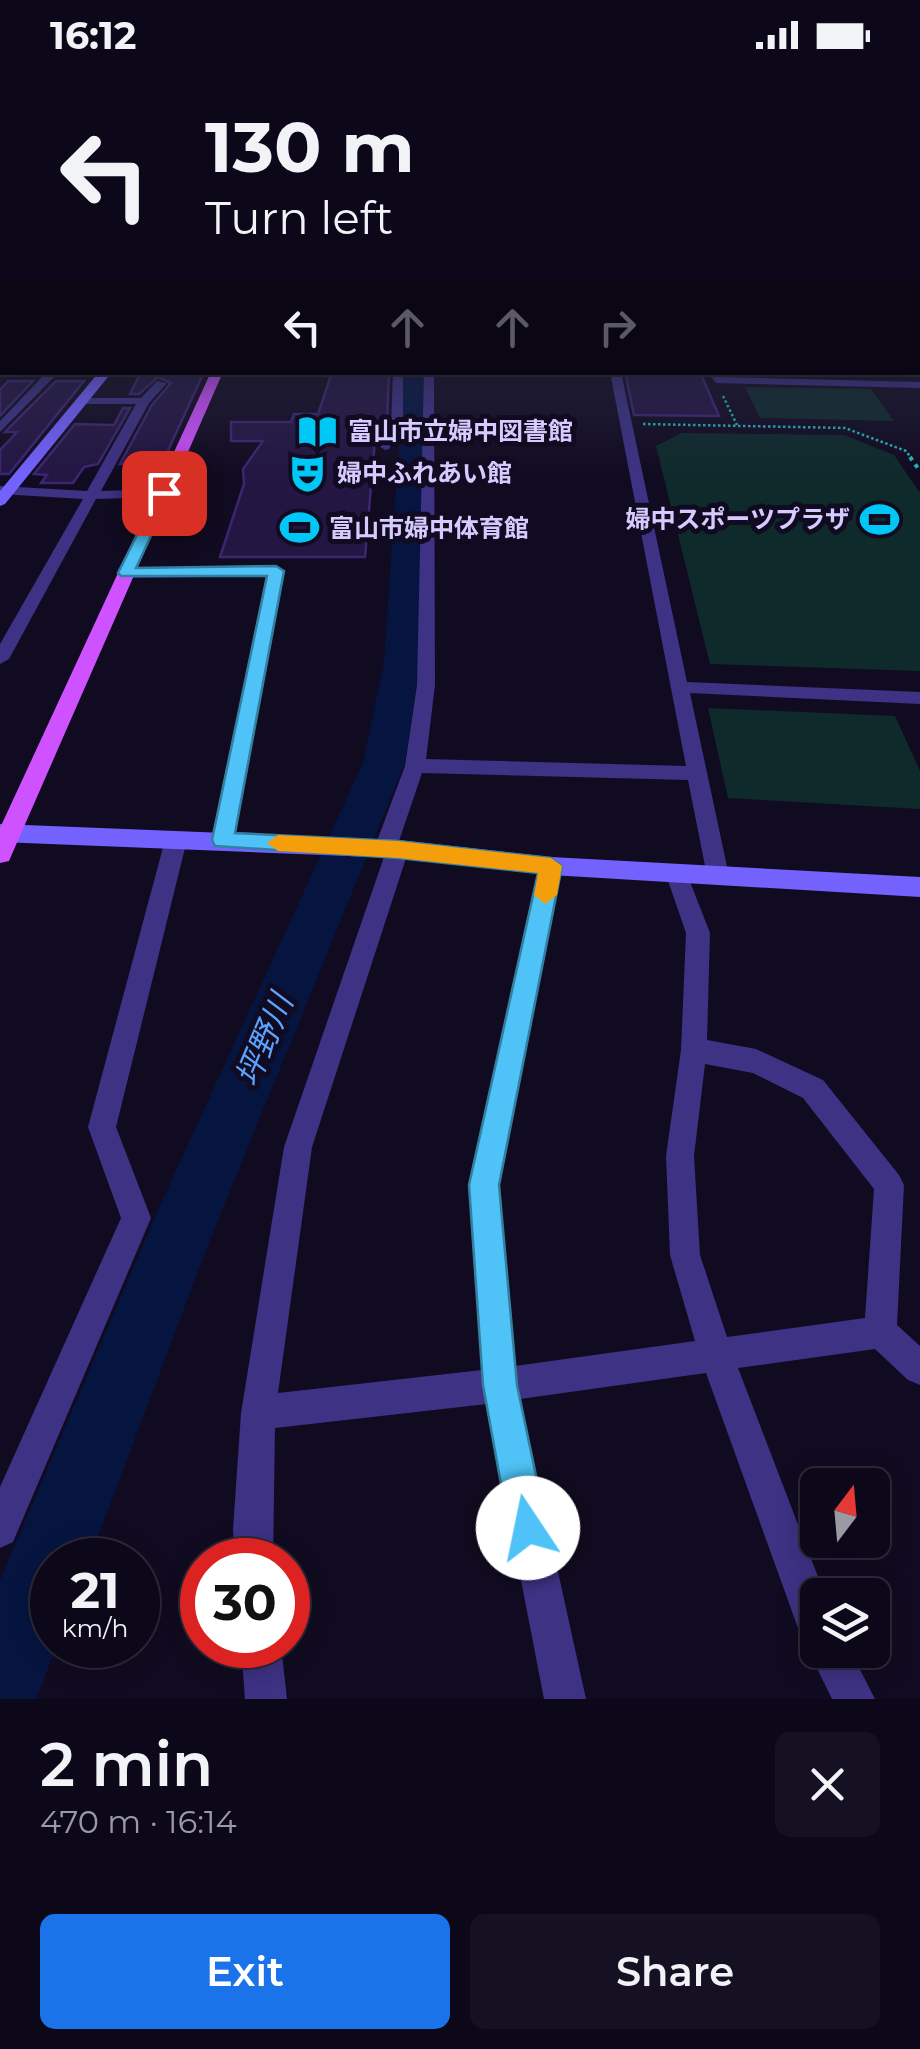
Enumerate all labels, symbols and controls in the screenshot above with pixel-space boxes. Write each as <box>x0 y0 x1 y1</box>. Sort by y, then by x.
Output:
text: 16:12 <box>50 12 136 59</box>
text: 130 m <box>205 104 415 190</box>
icon: left <box>40 110 170 240</box>
text: Turn left <box>205 190 393 245</box>
icon: left <box>275 300 330 355</box>
icon: ahead <box>380 300 435 355</box>
icon: ahead <box>485 300 540 355</box>
icon: right <box>590 300 645 355</box>
library icon: 富山市立婦中図書館 <box>297 410 339 452</box>
place label: 富山市立婦中図書館 <box>348 416 573 446</box>
pin <box>122 451 207 536</box>
theatre icon: 婦中ふれあい館 <box>286 452 328 494</box>
place label: 婦中ふれあい館 <box>337 458 512 488</box>
icon: arrive <box>137 466 192 521</box>
sports icon: 婦中スポーツプラザ <box>859 498 901 540</box>
place label: 婦中スポーツプラザ <box>625 504 850 534</box>
sports icon: 富山市婦中体育館 <box>278 507 320 549</box>
place label: 富山市婦中体育館 <box>329 513 529 543</box>
water label: 坪野川 <box>227 985 302 1092</box>
north arrow <box>800 1468 890 1558</box>
map controls <box>800 1468 890 1668</box>
position arrow <box>476 1476 580 1580</box>
speed limit sign: 30 <box>180 1538 310 1668</box>
text: 21 <box>70 1560 120 1621</box>
button: layers <box>800 1578 890 1668</box>
text: km/h <box>62 1613 128 1643</box>
text: 2 min <box>40 1728 213 1801</box>
button: close <box>775 1732 880 1837</box>
text: 470 m · 16:14 <box>40 1802 237 1841</box>
button: Exit <box>40 1914 450 2029</box>
button: Share <box>470 1914 880 2029</box>

